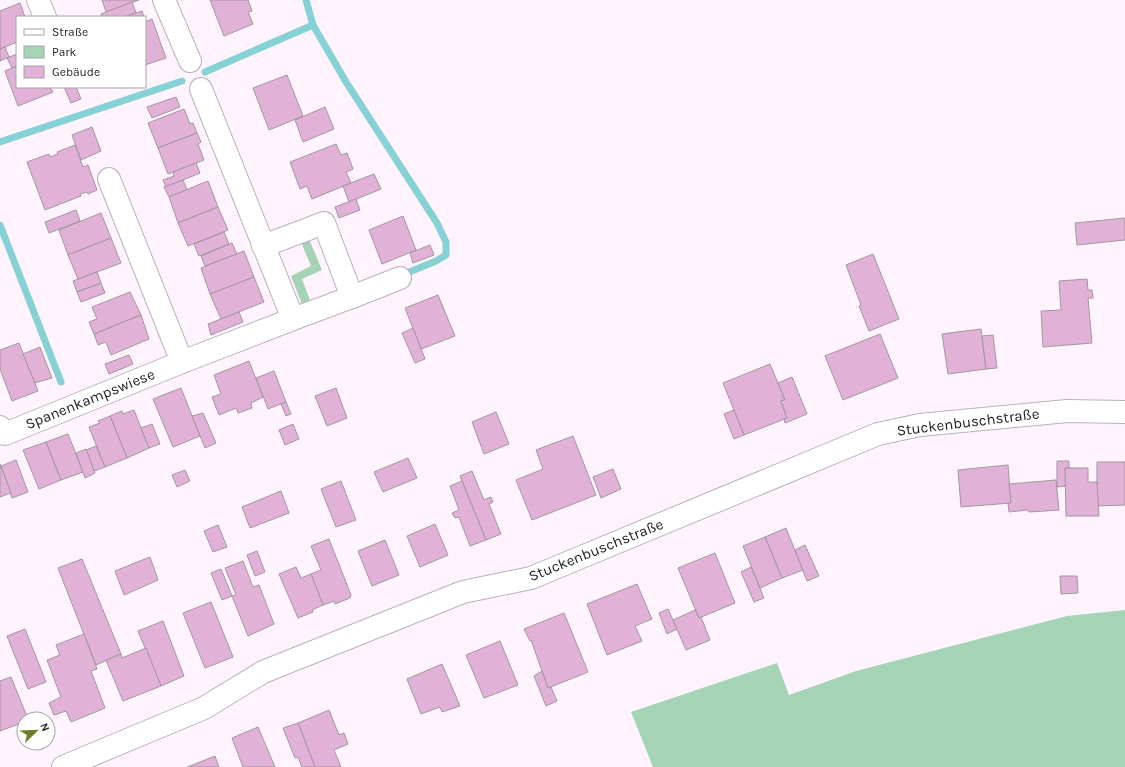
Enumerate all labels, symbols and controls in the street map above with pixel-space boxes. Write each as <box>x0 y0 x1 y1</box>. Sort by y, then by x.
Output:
legend <box>16 16 146 88</box>
text: Straße <box>52 25 88 39</box>
text: Park <box>52 45 77 59</box>
text: Gebäude <box>52 65 100 79</box>
street label: Spanenkampswiese <box>23 365 157 433</box>
street label: Stuckenbuschstraße <box>896 404 1040 440</box>
street label: Stuckenbuschstraße <box>526 515 666 585</box>
north arrow <box>16 711 56 751</box>
text: N <box>37 721 52 733</box>

